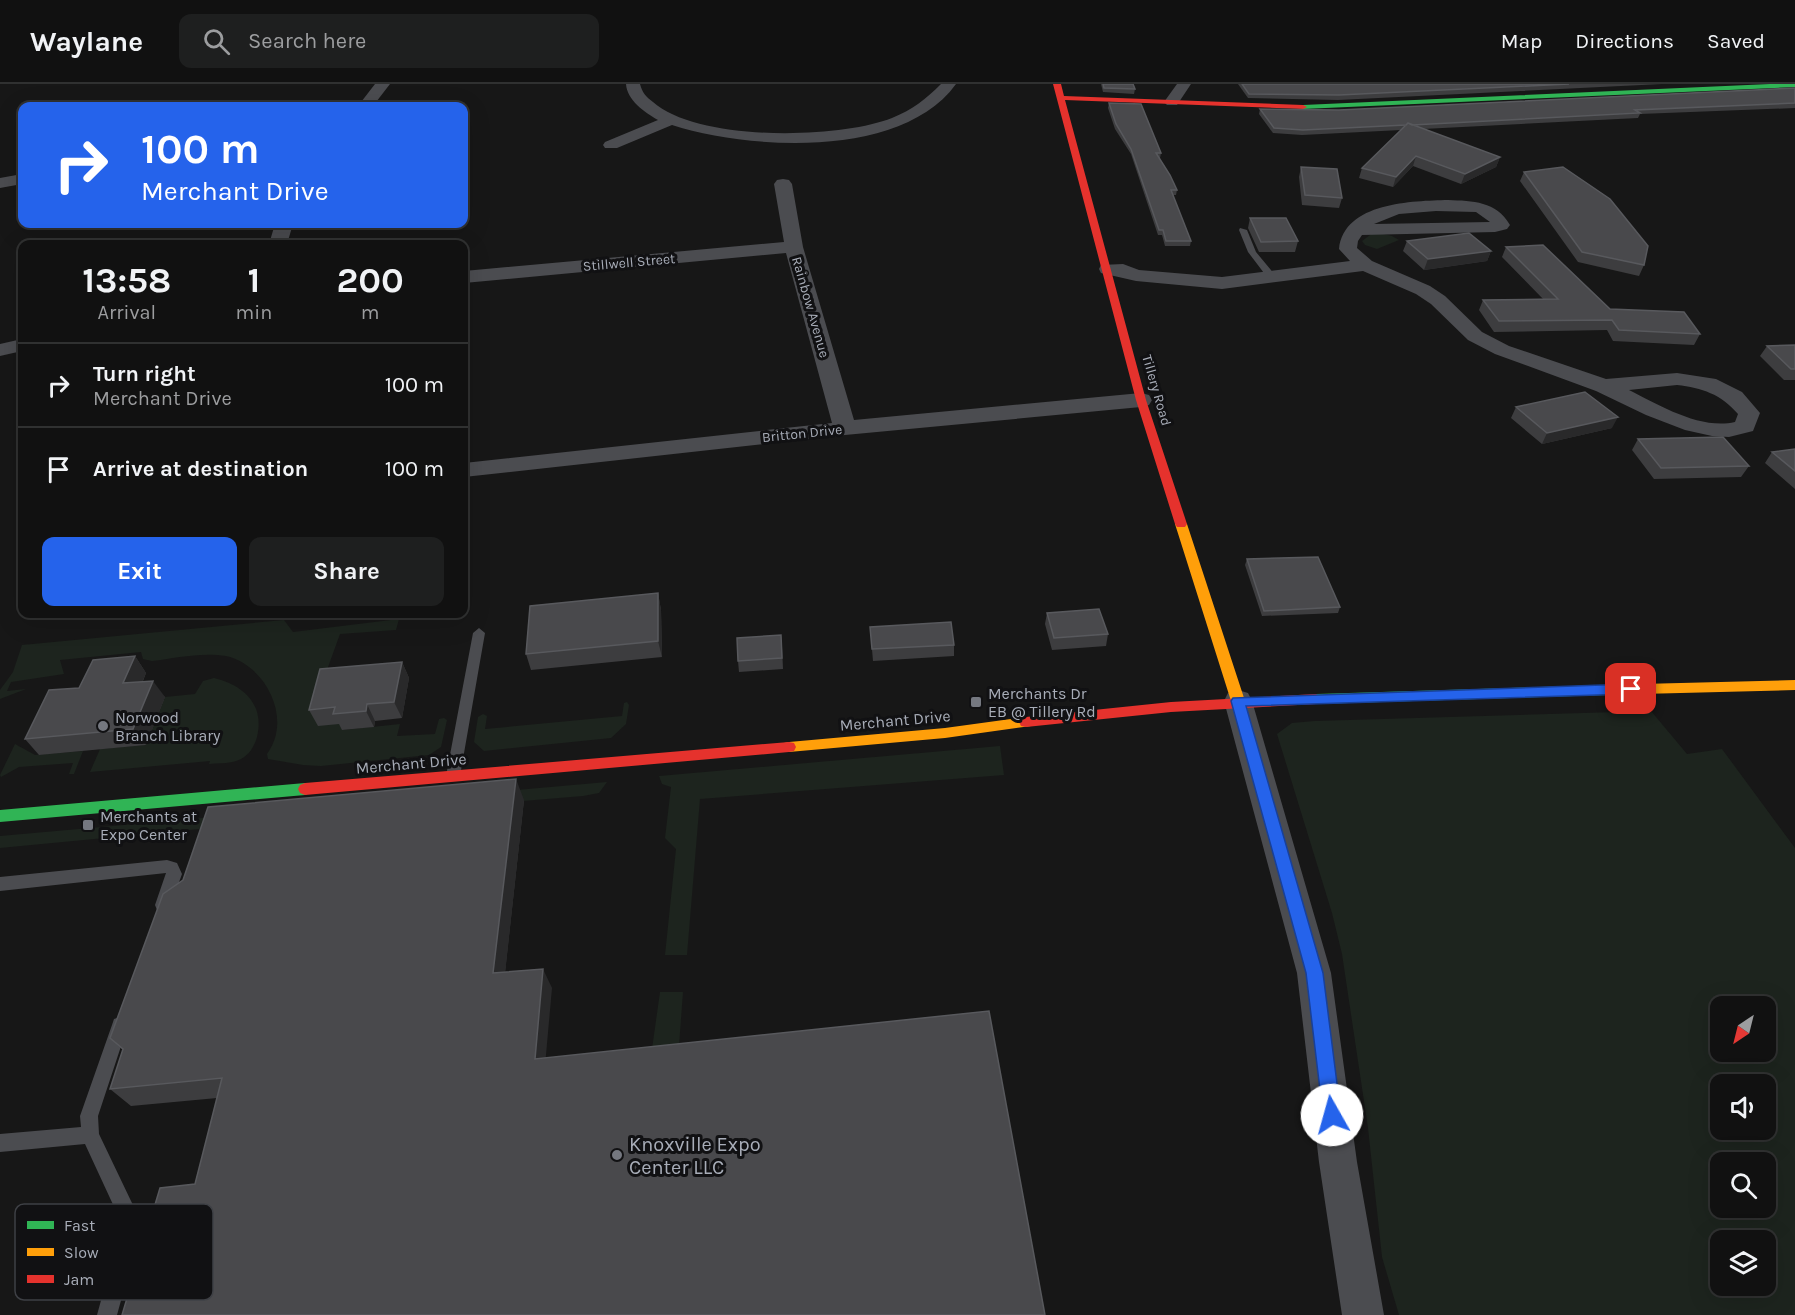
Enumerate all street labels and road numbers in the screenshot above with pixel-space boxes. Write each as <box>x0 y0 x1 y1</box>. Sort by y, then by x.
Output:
street label: Stillwell Street <box>582 250 676 275</box>
street label: Rainbow Avenue <box>788 255 833 360</box>
street label: Tillery Road <box>1138 353 1175 428</box>
street label: Britton Drive <box>761 421 843 446</box>
street label: Merchant Drive <box>839 706 951 735</box>
street label: Merchant Drive <box>355 749 467 778</box>

